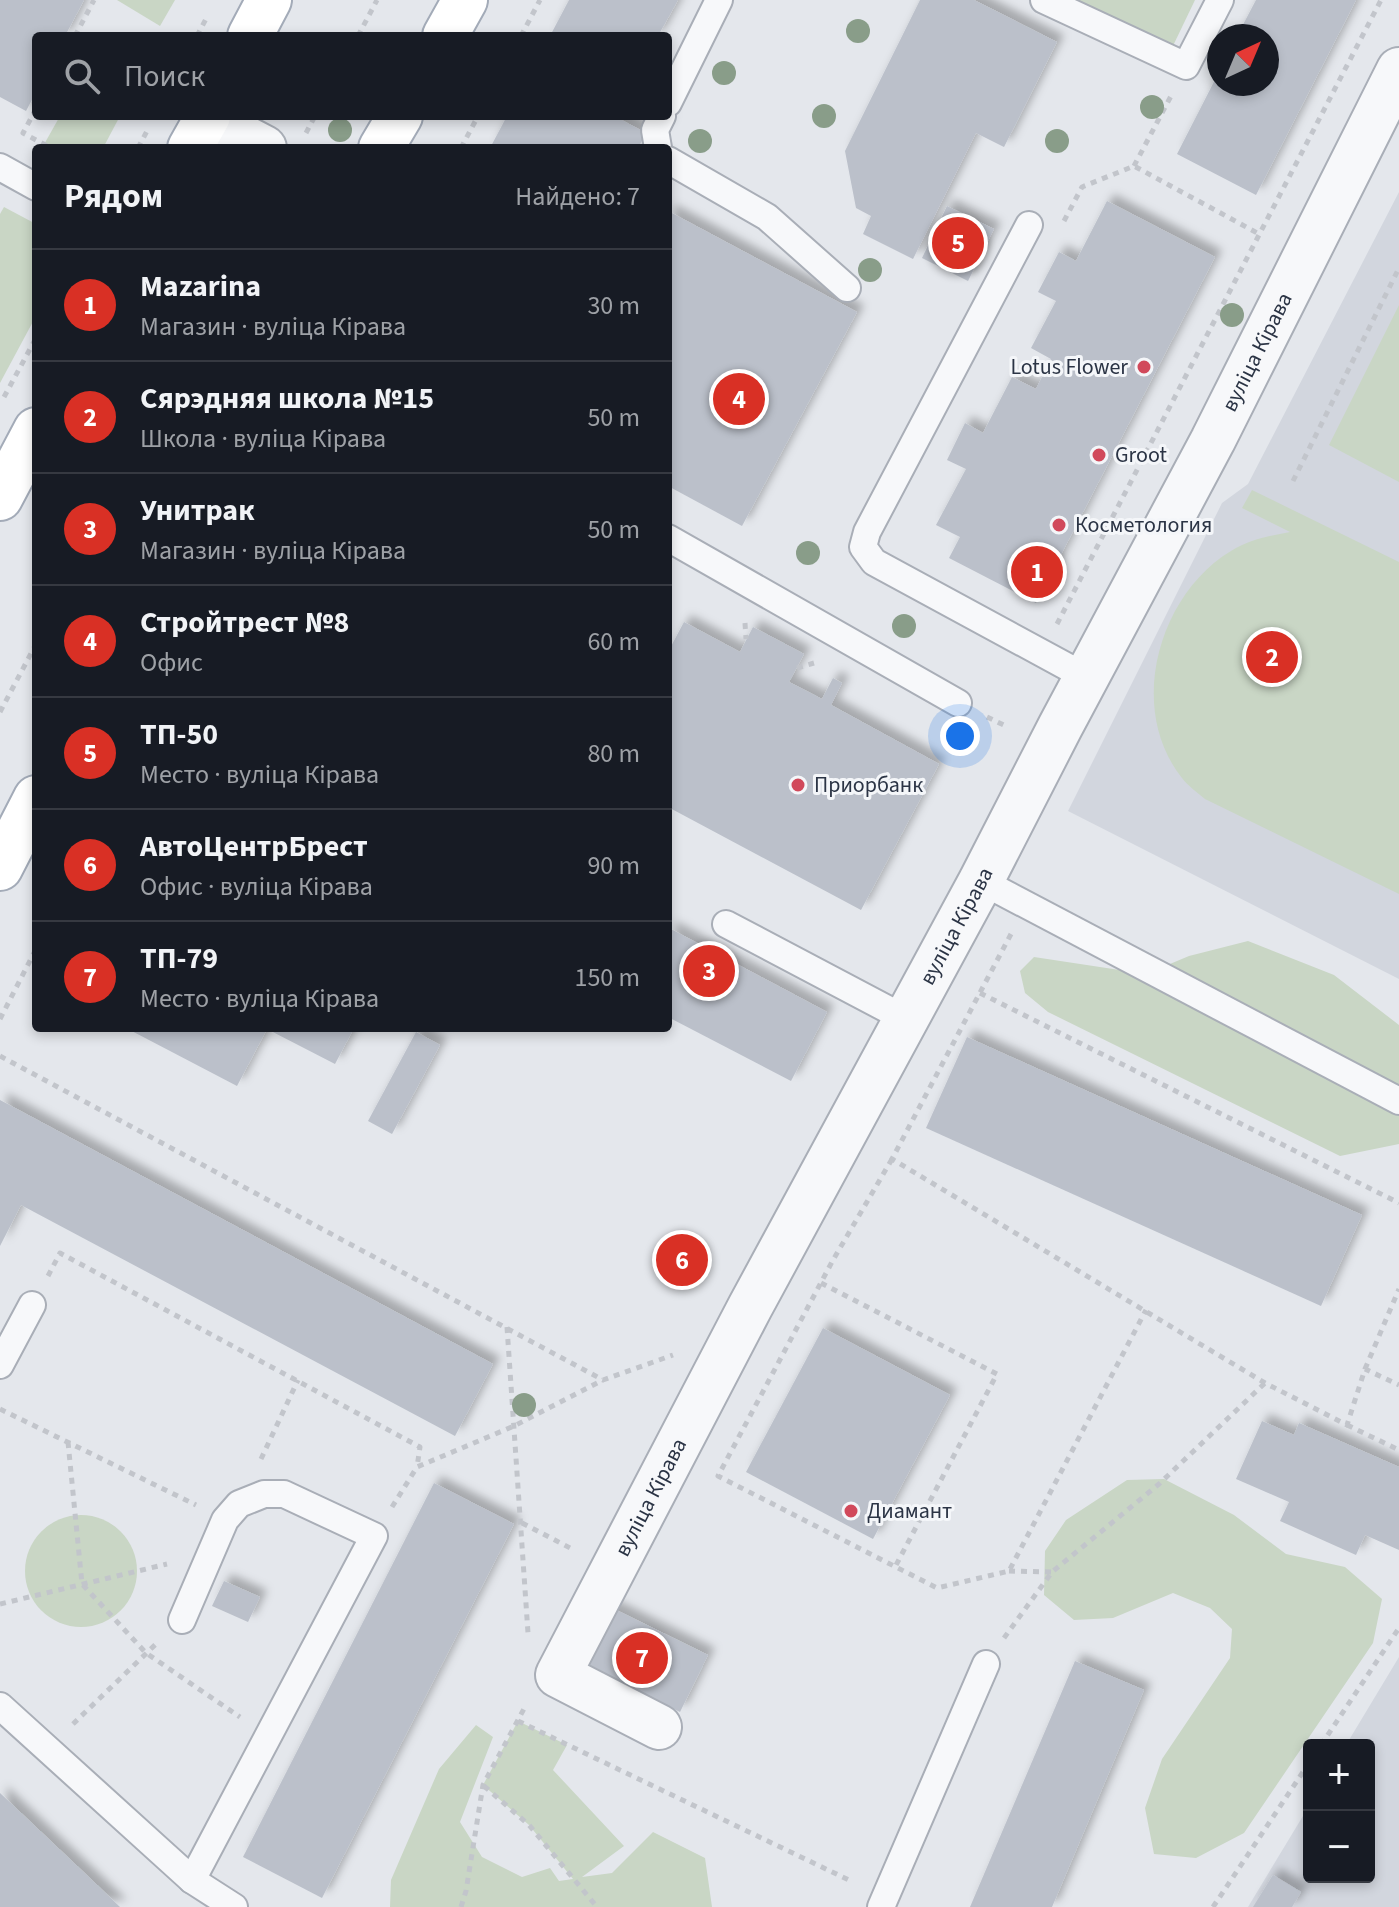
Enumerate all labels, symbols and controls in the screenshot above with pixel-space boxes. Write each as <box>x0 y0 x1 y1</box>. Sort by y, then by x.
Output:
north arrow <box>1207 24 1279 96</box>
search box <box>32 32 672 120</box>
icon: search <box>60 54 104 98</box>
text: Поиск <box>124 55 205 98</box>
text: Рядом <box>64 172 163 221</box>
text: Найдено: 7 <box>515 178 640 215</box>
pin: 5 <box>932 213 984 273</box>
text: Mazarina <box>140 265 261 308</box>
text: 1 <box>83 287 97 324</box>
text: 30 m <box>587 287 640 324</box>
street label: вуліца Кірава <box>1214 287 1301 417</box>
text: Магазин · вуліца Кірава <box>140 308 406 345</box>
place label: Lotus Flower <box>1010 351 1128 383</box>
marker: Lotus Flower <box>1135 358 1153 376</box>
pin: 4 <box>713 369 765 429</box>
text: Сярэдняя школа №15 <box>140 377 434 420</box>
text: 2 <box>83 399 97 436</box>
text: 50 m <box>587 399 640 436</box>
text: Школа · вуліца Кірава <box>140 420 386 457</box>
place label: Groot <box>1115 439 1167 471</box>
marker: Groot <box>1090 446 1108 464</box>
text: Унитрак <box>140 489 255 532</box>
place label: Косметология <box>1075 509 1212 541</box>
text: 3 <box>83 511 97 548</box>
text: 50 m <box>587 511 640 548</box>
marker: Косметология <box>1050 516 1068 534</box>
text: Магазин · вуліца Кірава <box>140 532 406 569</box>
pin: 1 <box>1011 542 1063 602</box>
text: Стройтрест №8 <box>140 601 349 644</box>
text: 4 <box>83 623 97 660</box>
text: 60 m <box>587 623 640 660</box>
pin: 2 <box>1246 627 1298 687</box>
text: Офис <box>140 644 203 681</box>
text: ТП-50 <box>140 713 218 756</box>
your location <box>940 716 980 756</box>
text: 5 <box>83 735 97 772</box>
text: 80 m <box>587 735 640 772</box>
text: Место · вуліца Кірава <box>140 756 379 793</box>
place label: Приорбанк <box>814 769 923 801</box>
marker: Приорбанк <box>789 776 807 794</box>
text: АвтоЦентрБрест <box>140 825 368 868</box>
text: 6 <box>83 847 97 884</box>
text: 90 m <box>587 847 640 884</box>
street label: вуліца Кірава <box>912 862 1001 991</box>
text: Офис · вуліца Кірава <box>140 868 373 905</box>
text: ТП-79 <box>140 937 218 980</box>
pin: 3 <box>683 941 735 1001</box>
text: 7 <box>83 959 97 996</box>
text: 150 m <box>574 959 640 996</box>
text: Место · вуліца Кірава <box>140 980 379 1017</box>
pin: 6 <box>656 1230 708 1290</box>
street label: вуліца Кірава <box>607 1432 695 1562</box>
place label: Диамант <box>867 1495 952 1527</box>
marker: Диамант <box>842 1502 860 1520</box>
pin: 7 <box>616 1628 668 1688</box>
map controls <box>1303 1739 1375 1883</box>
button: + <box>1303 1739 1375 1811</box>
button: − <box>1303 1811 1375 1883</box>

